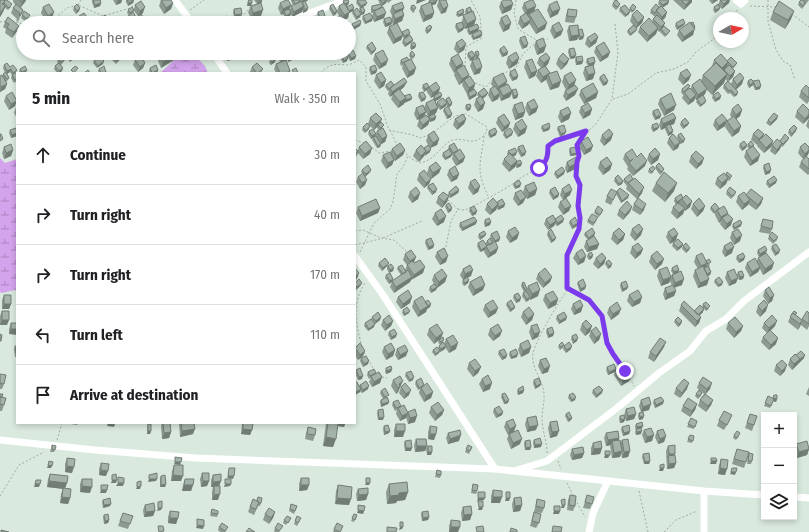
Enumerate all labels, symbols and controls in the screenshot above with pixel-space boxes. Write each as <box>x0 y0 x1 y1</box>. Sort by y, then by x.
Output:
north arrow <box>713 12 749 48</box>
search box <box>16 16 356 60</box>
icon: search <box>30 27 52 49</box>
text: Search here <box>62 29 134 47</box>
text: 5 min <box>32 88 70 109</box>
text: Walk · 350 m <box>274 91 340 106</box>
icon: ahead <box>32 144 54 166</box>
text: Continue <box>70 146 126 164</box>
text: 30 m <box>314 147 340 162</box>
route start <box>530 159 548 177</box>
icon: right <box>32 204 54 226</box>
text: Turn right <box>70 206 131 224</box>
text: 40 m <box>314 207 340 222</box>
icon: right <box>32 264 54 286</box>
text: Turn right <box>70 266 131 284</box>
text: 170 m <box>310 267 340 282</box>
icon: left <box>32 324 54 346</box>
text: Turn left <box>70 326 123 344</box>
text: 110 m <box>310 327 340 342</box>
route end <box>616 362 634 380</box>
icon: arrive <box>32 384 54 406</box>
text: Arrive at destination <box>70 386 198 404</box>
map controls <box>761 412 797 520</box>
button: + <box>761 412 797 448</box>
button: − <box>761 448 797 484</box>
button: layers <box>761 484 797 520</box>

